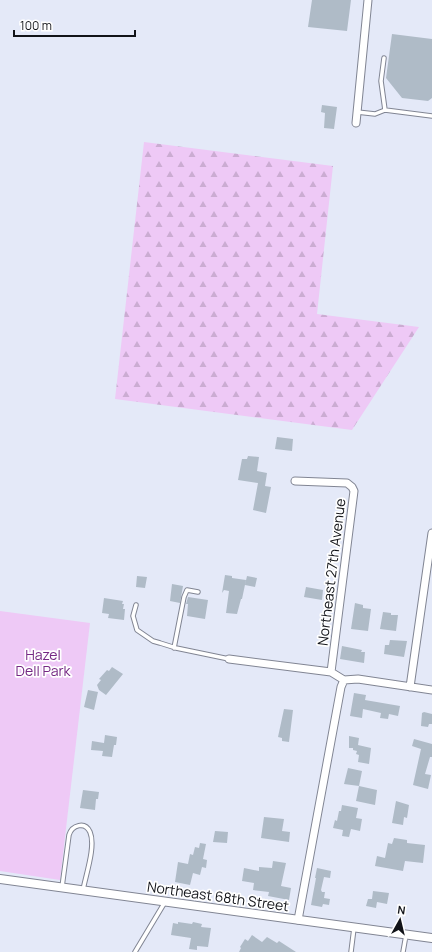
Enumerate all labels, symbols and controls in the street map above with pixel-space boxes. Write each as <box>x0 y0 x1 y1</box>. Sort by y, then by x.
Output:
scale bar <box>14 12 135 38</box>
text: 100 m <box>20 17 52 34</box>
street label: Northeast 27th Avenue <box>313 497 349 647</box>
park label: Hazel Dell Park <box>16 645 71 680</box>
street label: Northeast 68th Street <box>146 877 291 915</box>
north arrow <box>380 900 420 940</box>
text: N <box>397 902 407 918</box>

